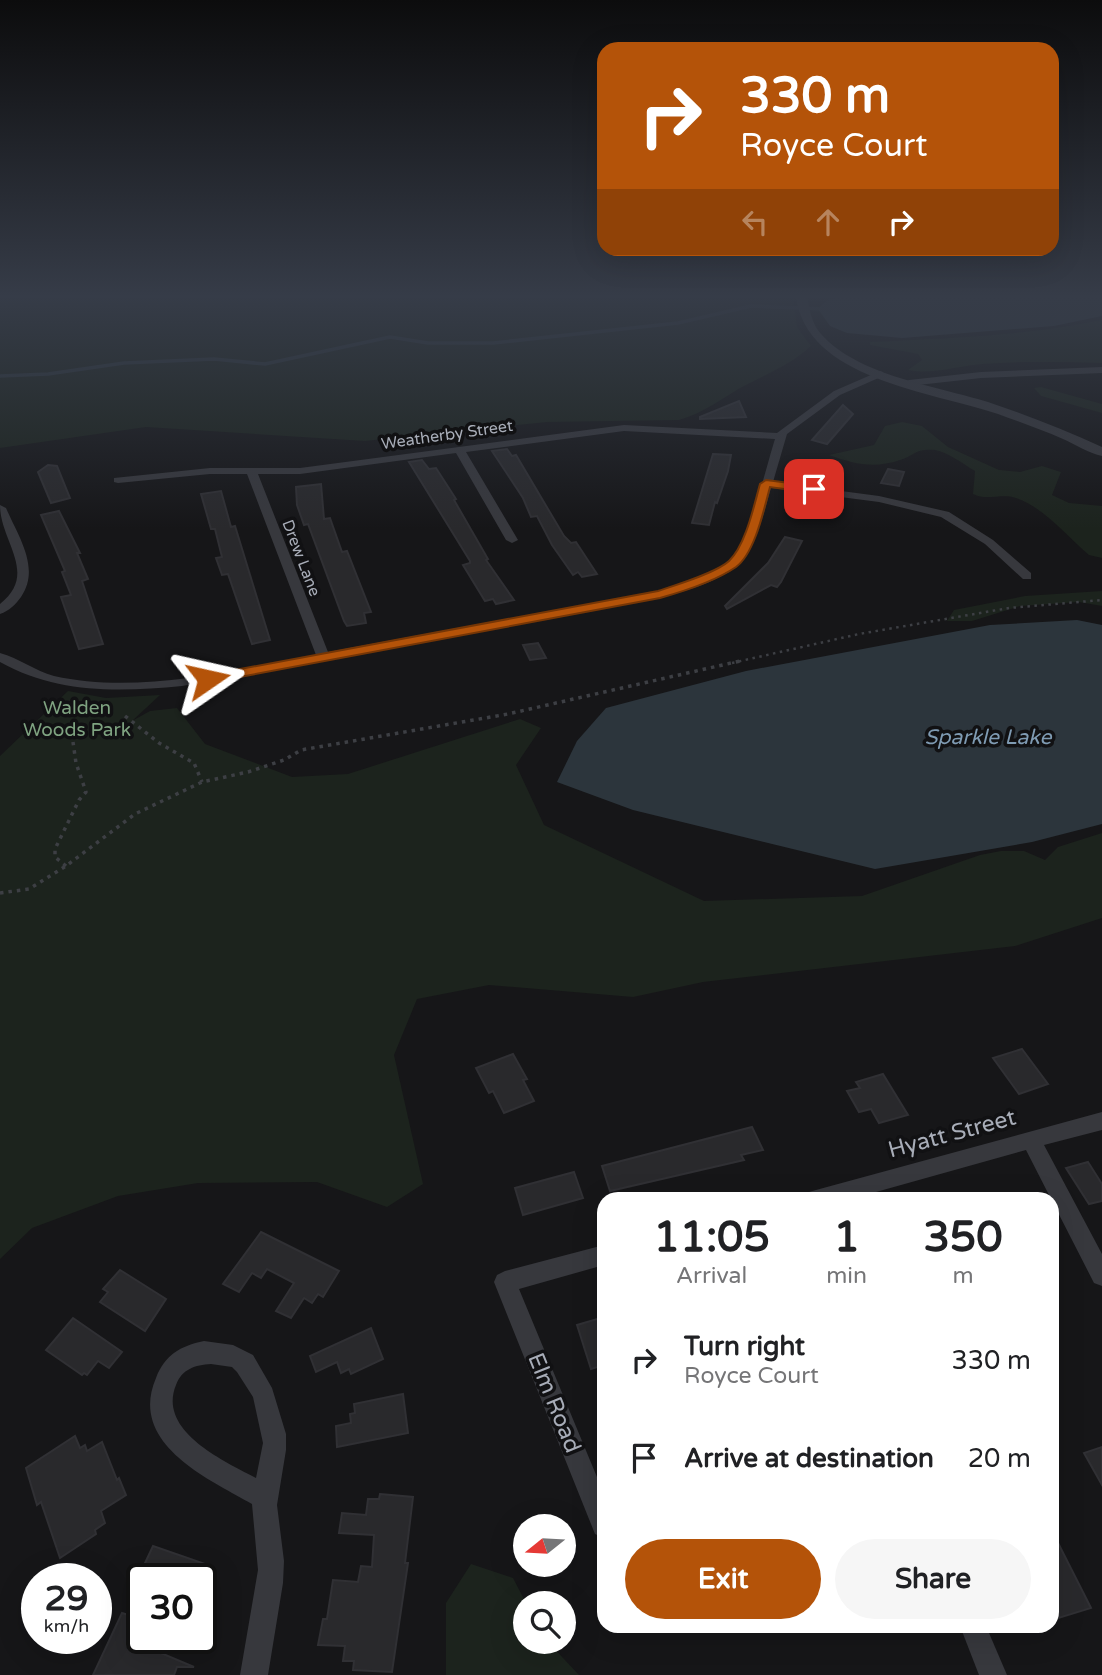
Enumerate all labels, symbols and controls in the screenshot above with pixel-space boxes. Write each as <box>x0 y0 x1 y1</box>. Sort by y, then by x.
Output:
text: 330 m <box>740 67 890 126</box>
icon: right <box>625 70 716 161</box>
text: Royce Court <box>740 127 928 165</box>
icon: left <box>736 203 774 241</box>
icon: ahead <box>809 203 847 241</box>
icon: right <box>882 203 920 241</box>
street label: Weatherby Street <box>380 416 514 454</box>
pin <box>784 459 844 519</box>
icon: arrive <box>795 470 833 508</box>
street label: Drew Lane <box>277 517 325 599</box>
position arrow <box>171 642 245 716</box>
park label: Walden Woods Park <box>23 697 131 741</box>
water label: Sparkle Lake <box>925 725 1053 750</box>
street label: Hyatt Street <box>885 1103 1019 1165</box>
text: 11:05 <box>653 1212 770 1263</box>
text: 1 <box>833 1212 860 1263</box>
text: 350 <box>923 1212 1003 1263</box>
text: Arrival <box>676 1262 747 1290</box>
text: min <box>826 1262 867 1290</box>
text: m <box>952 1262 974 1290</box>
text: Turn right <box>684 1331 805 1362</box>
icon: right <box>625 1341 663 1379</box>
text: 330 m <box>951 1345 1031 1376</box>
street label: Elm Road <box>521 1349 587 1457</box>
text: Royce Court <box>684 1362 819 1390</box>
icon: arrive <box>625 1439 663 1477</box>
text: Arrive at destination <box>684 1443 934 1474</box>
text: 20 m <box>968 1443 1031 1474</box>
north arrow <box>513 1514 576 1577</box>
map controls <box>513 1514 576 1654</box>
button: Exit <box>625 1539 821 1619</box>
button: Share <box>835 1539 1031 1619</box>
speed limit sign: 30 <box>126 1563 217 1654</box>
text: 29 <box>45 1578 88 1620</box>
button: search <box>513 1591 576 1654</box>
text: km/h <box>44 1615 89 1637</box>

